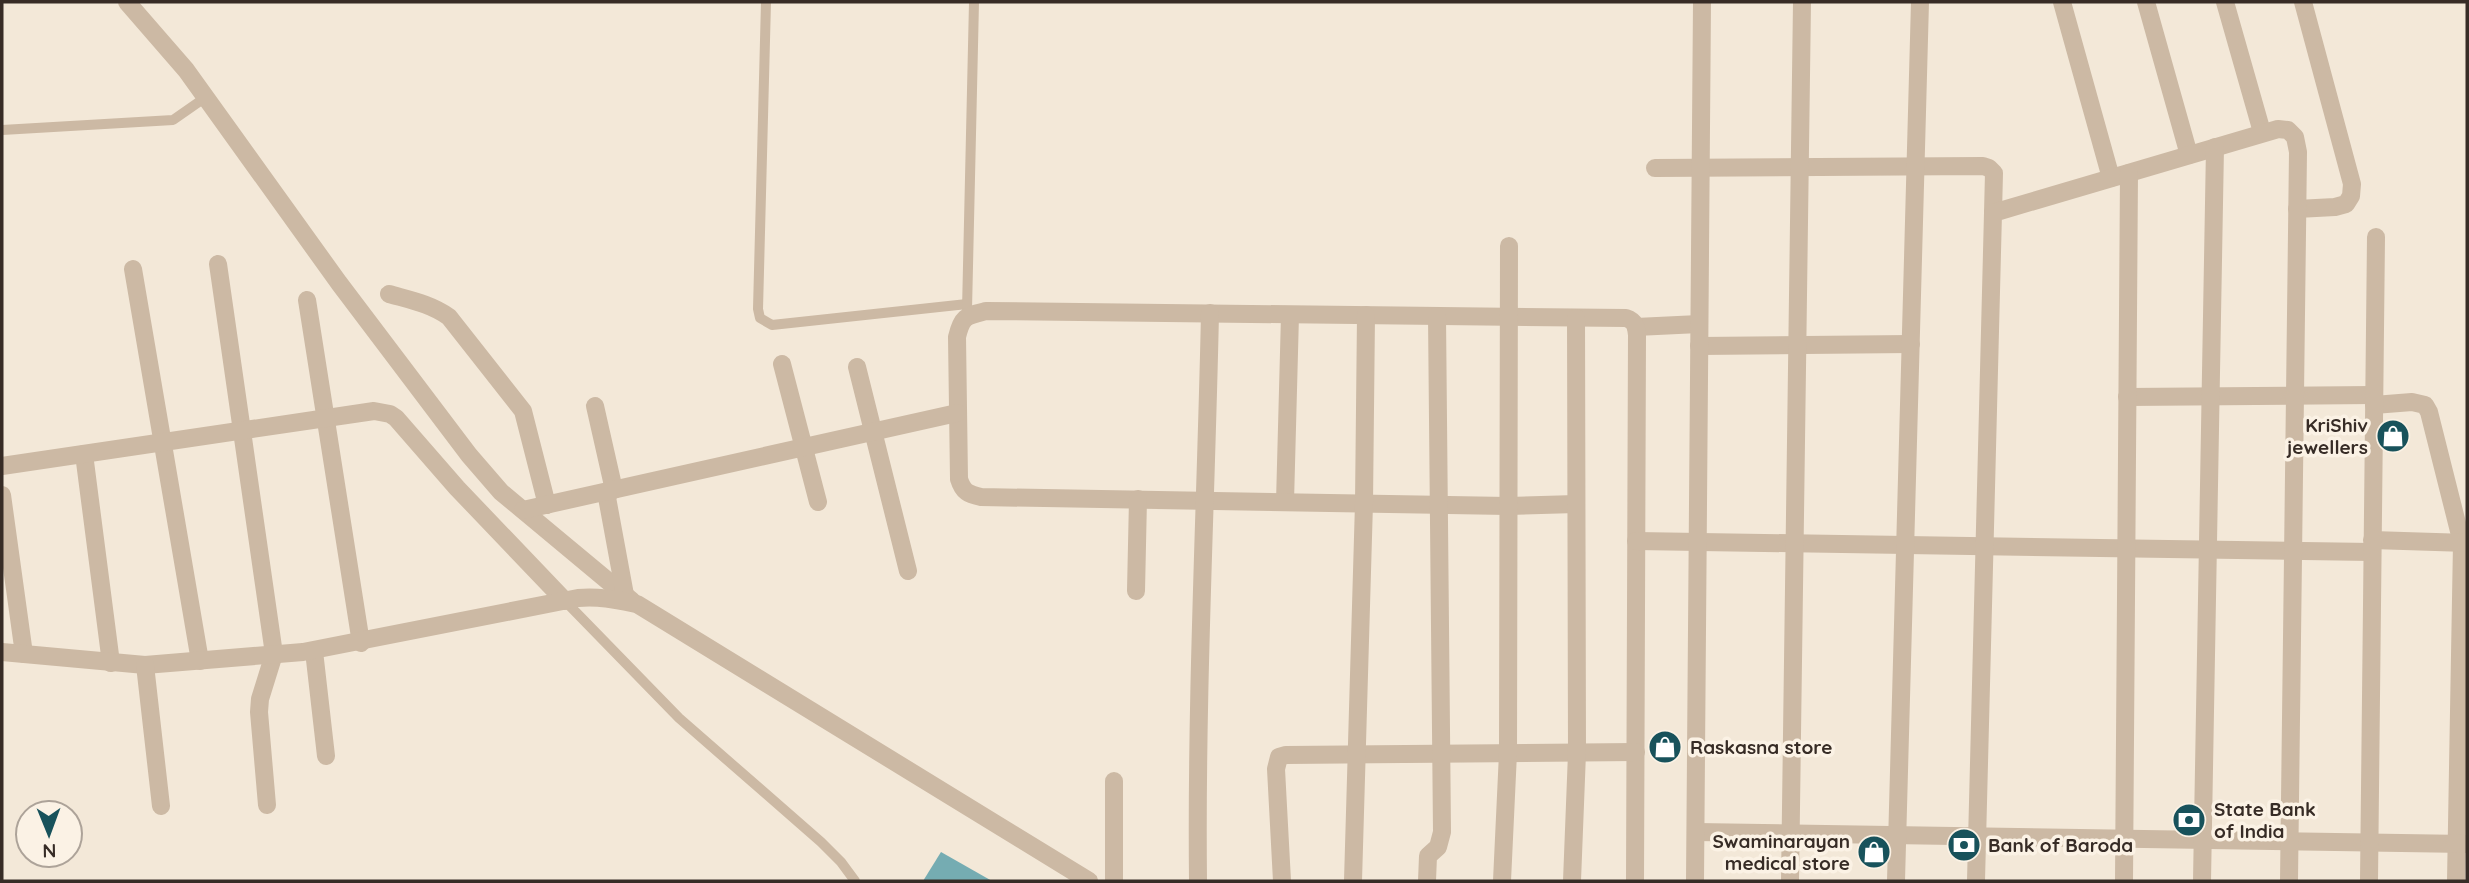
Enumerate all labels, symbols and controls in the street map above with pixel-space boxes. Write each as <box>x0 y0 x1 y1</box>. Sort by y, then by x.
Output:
place label: KriShiv jewellers <box>2286 413 2368 459</box>
shop icon: KriShiv jewellers <box>2374 417 2412 455</box>
shop icon: Raskasna store <box>1646 728 1684 766</box>
place label: Raskasna store <box>1690 735 1832 759</box>
place label: State Bank of India <box>2214 797 2316 843</box>
north arrow <box>14 799 84 869</box>
bank icon: State Bank of India <box>2170 801 2208 839</box>
bank icon: Bank of Baroda <box>1945 826 1983 864</box>
place label: Swaminarayan medical store <box>1712 829 1850 875</box>
shop icon: Swaminarayan medical store <box>1855 833 1893 871</box>
place label: Bank of Baroda <box>1988 833 2133 857</box>
text: N <box>42 839 56 863</box>

